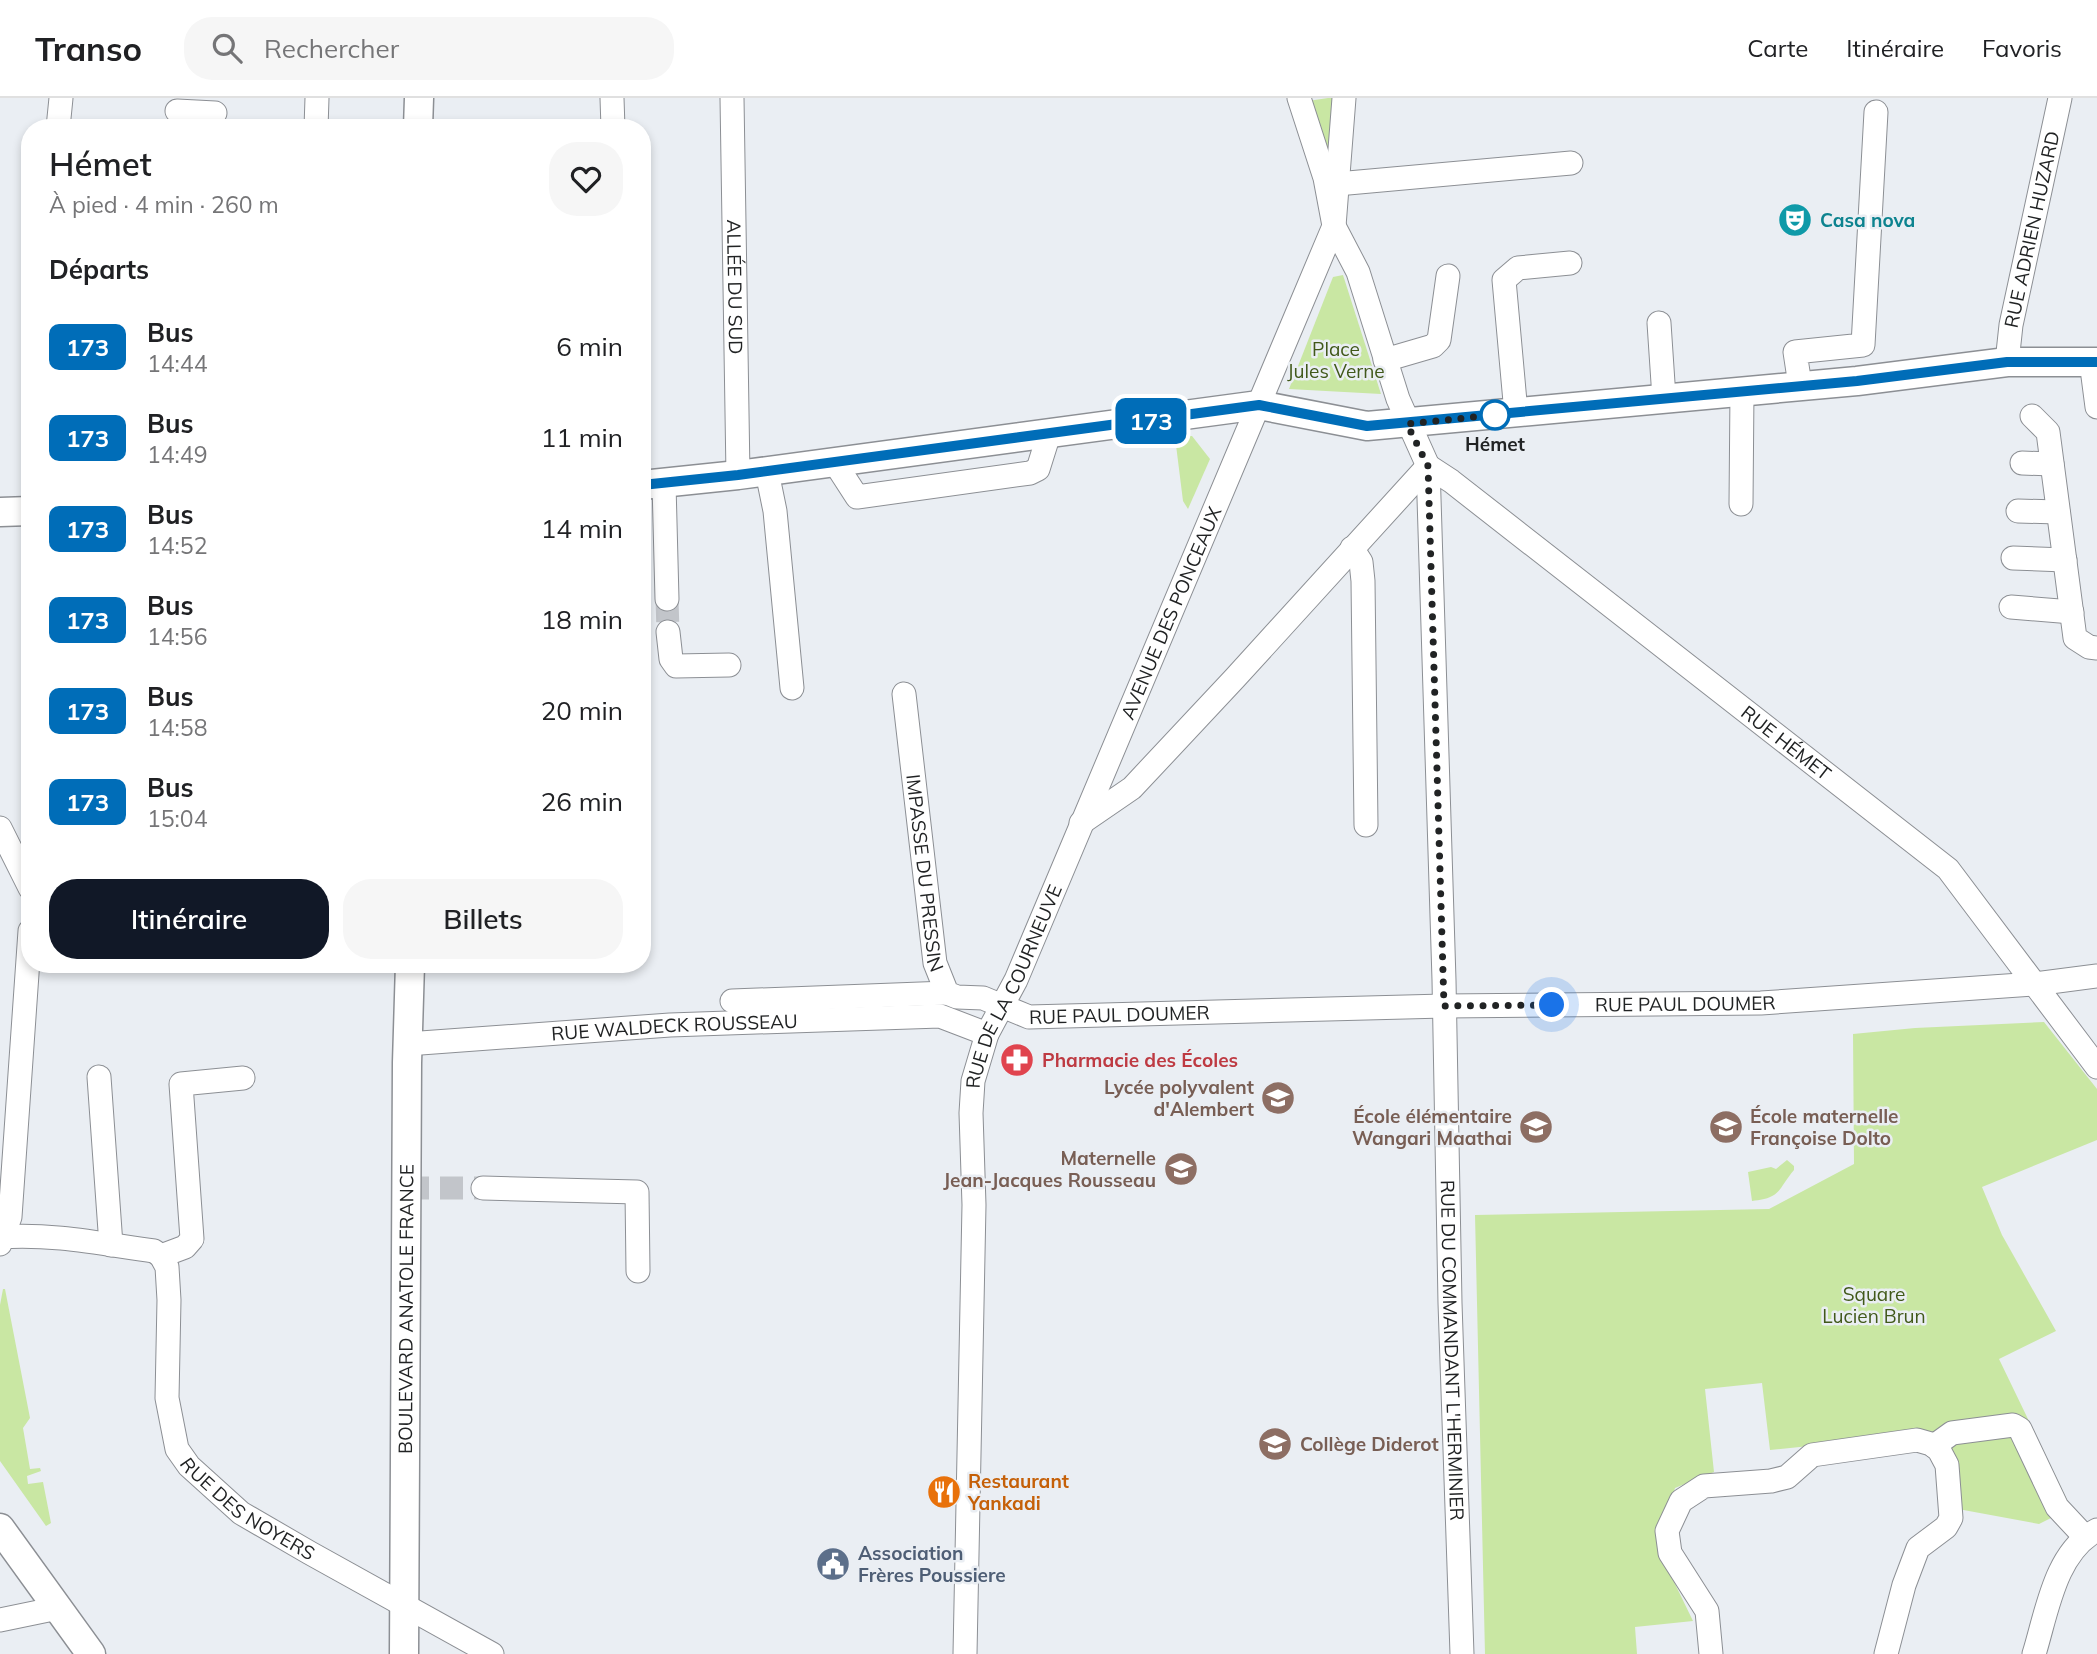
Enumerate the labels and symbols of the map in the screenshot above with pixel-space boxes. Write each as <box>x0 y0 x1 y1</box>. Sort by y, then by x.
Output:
street label: RUE ADRIEN HUZARD <box>1999 129 2065 330</box>
theatre icon: Casa nova <box>1776 201 1814 239</box>
place label: Casa nova <box>1820 208 1915 232</box>
street label: ALLÉE DU SUD <box>722 219 748 355</box>
park label: Place Jules Verne <box>1287 337 1385 383</box>
line badge: 173 <box>1111 398 1191 444</box>
marker: Hémet <box>1480 400 1510 430</box>
place label: Hémet <box>1465 432 1525 456</box>
street label: AVENUE DES PONCEAUX <box>1115 502 1227 723</box>
street label: RUE HÉMET <box>1736 700 1836 786</box>
street label: IMPASSE DU PRESSIN <box>901 773 949 975</box>
street label: RUE DE LA COURNEUVE <box>961 881 1067 1089</box>
your location <box>1534 987 1569 1022</box>
street label: RUE PAUL DOUMER <box>1595 990 1776 1017</box>
street label: RUE PAUL DOUMER <box>1029 1000 1210 1029</box>
street label: RUE WALDECK ROUSSEAU <box>550 1009 798 1046</box>
pharmacy icon: Pharmacie des Écoles <box>998 1041 1036 1079</box>
place label: Pharmacie des Écoles <box>1042 1048 1238 1072</box>
place label: Lycée polyvalent d'Alembert <box>1104 1075 1254 1121</box>
school or university icon: Lycée polyvalent d'Alembert <box>1259 1079 1297 1117</box>
place label: École élémentaire Wangari Maathai <box>1352 1104 1512 1150</box>
place label: École maternelle Françoise Dolto <box>1750 1104 1899 1150</box>
school or university icon: École élémentaire Wangari Maathai <box>1517 1108 1555 1146</box>
school or university icon: École maternelle Françoise Dolto <box>1707 1108 1745 1146</box>
place label: Maternelle Jean-Jacques Rousseau <box>943 1146 1156 1192</box>
school or university icon: Maternelle Jean-Jacques Rousseau <box>1162 1150 1200 1188</box>
street label: BOULEVARD ANATOLE FRANCE <box>393 1164 418 1454</box>
street label: RUE DU COMMANDANT L'HERMINIER <box>1436 1180 1469 1521</box>
park label: Square Lucien Brun <box>1822 1282 1926 1328</box>
school or university icon: Collège Diderot <box>1256 1425 1294 1463</box>
place label: Collège Diderot <box>1300 1432 1439 1456</box>
street label: RUE DES NOYERS <box>175 1453 319 1565</box>
place label: Restaurant Yankadi <box>967 1469 1069 1515</box>
restaurant icon: Restaurant Yankadi <box>925 1473 963 1511</box>
place label: Association Frères Poussiere <box>858 1541 1006 1587</box>
public building icon: Association Frères Poussiere <box>814 1545 852 1583</box>

